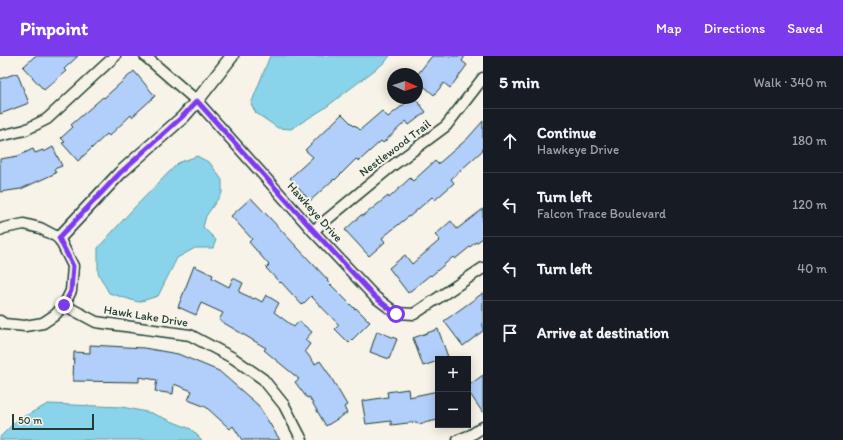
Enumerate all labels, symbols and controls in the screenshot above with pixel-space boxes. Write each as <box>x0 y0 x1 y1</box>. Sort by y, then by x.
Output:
text: Pinpoint <box>20 17 88 40</box>
text: Map <box>656 20 682 37</box>
text: Directions <box>704 20 765 37</box>
text: Saved <box>787 20 823 37</box>
north arrow <box>387 68 423 104</box>
text: 5 min <box>499 72 539 92</box>
text: Walk · 340 m <box>754 75 827 90</box>
street label: Nestlewood Trail <box>356 116 434 180</box>
text: Continue <box>537 124 596 142</box>
icon: ahead <box>499 130 521 152</box>
text: 180 m <box>792 133 827 148</box>
text: Hawkeye Drive <box>537 142 619 157</box>
street label: Hawkeye Drive <box>284 179 346 245</box>
text: Turn left <box>537 188 592 206</box>
icon: left <box>499 194 521 216</box>
text: 120 m <box>792 197 827 212</box>
text: Falcon Trace Boulevard <box>537 206 666 221</box>
icon: left <box>499 258 521 280</box>
text: Turn left <box>537 260 592 278</box>
text: 40 m <box>797 261 827 276</box>
route end <box>55 296 73 314</box>
street label: Hawk Lake Drive <box>103 302 189 330</box>
route start <box>387 305 405 323</box>
icon: arrive <box>499 322 521 344</box>
text: Arrive at destination <box>537 324 669 342</box>
map controls <box>435 356 471 428</box>
button: + <box>435 356 471 392</box>
button: − <box>435 392 471 428</box>
scale bar <box>12 412 94 431</box>
text: 50 m <box>18 414 42 427</box>

